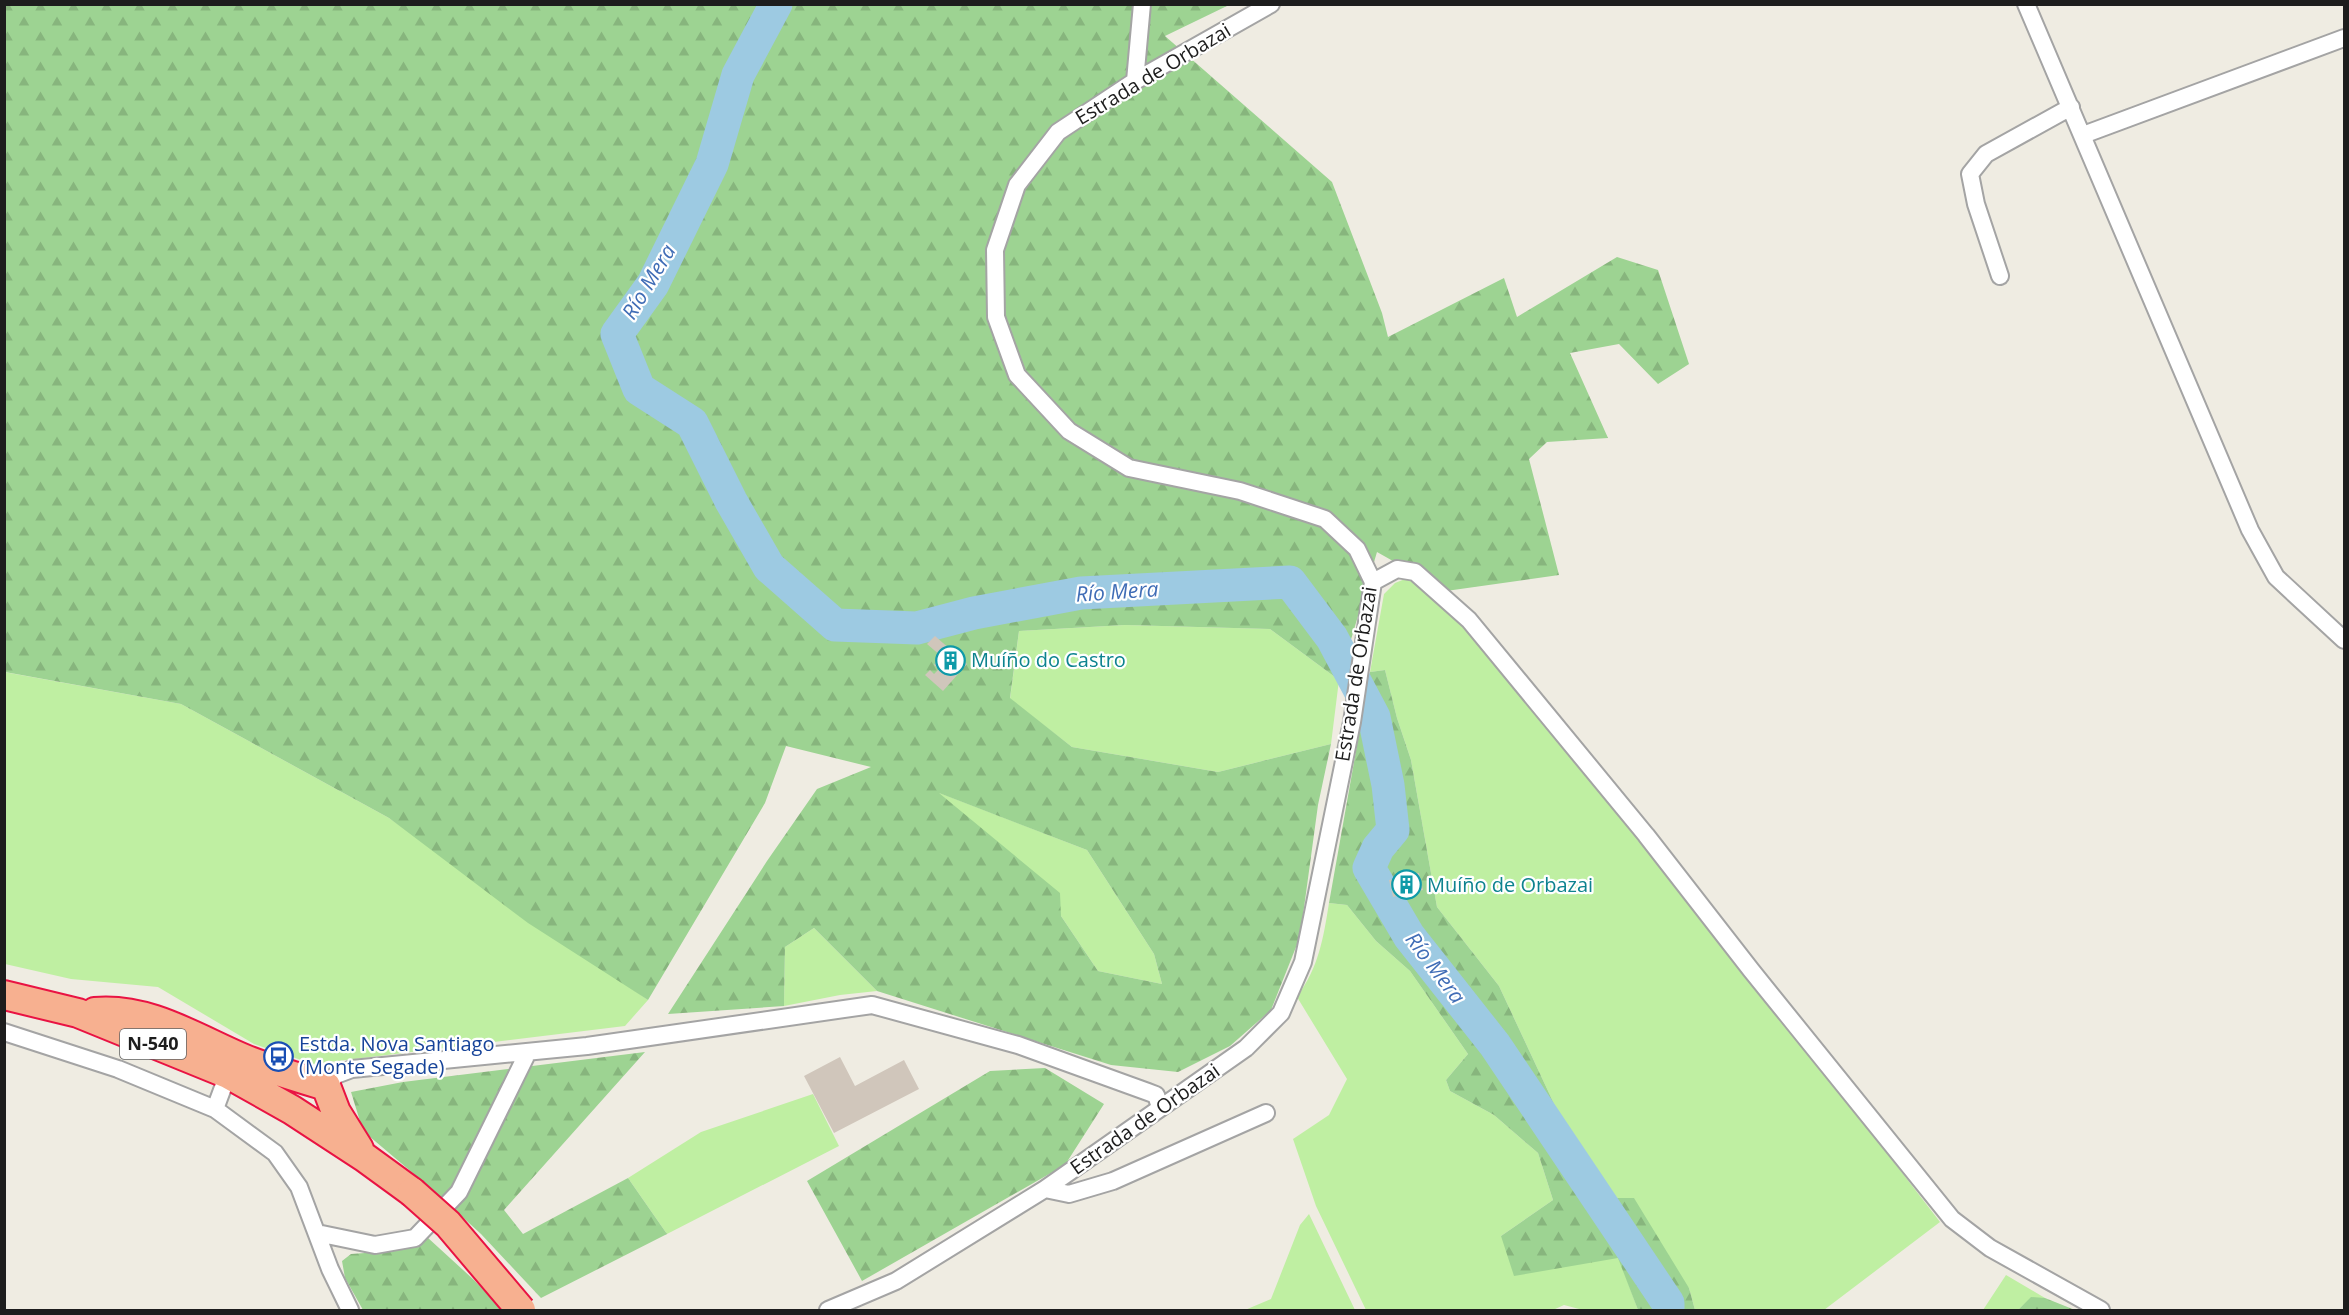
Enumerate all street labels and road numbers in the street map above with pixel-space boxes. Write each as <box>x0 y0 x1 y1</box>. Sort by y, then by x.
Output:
street label: Estrada de Orbazai <box>1070 16 1236 131</box>
street label: Estrada de Orbazai <box>1328 584 1383 763</box>
road number: N-540 <box>120 1029 186 1059</box>
street label: Estrada de Orbazai <box>1065 1057 1225 1180</box>

